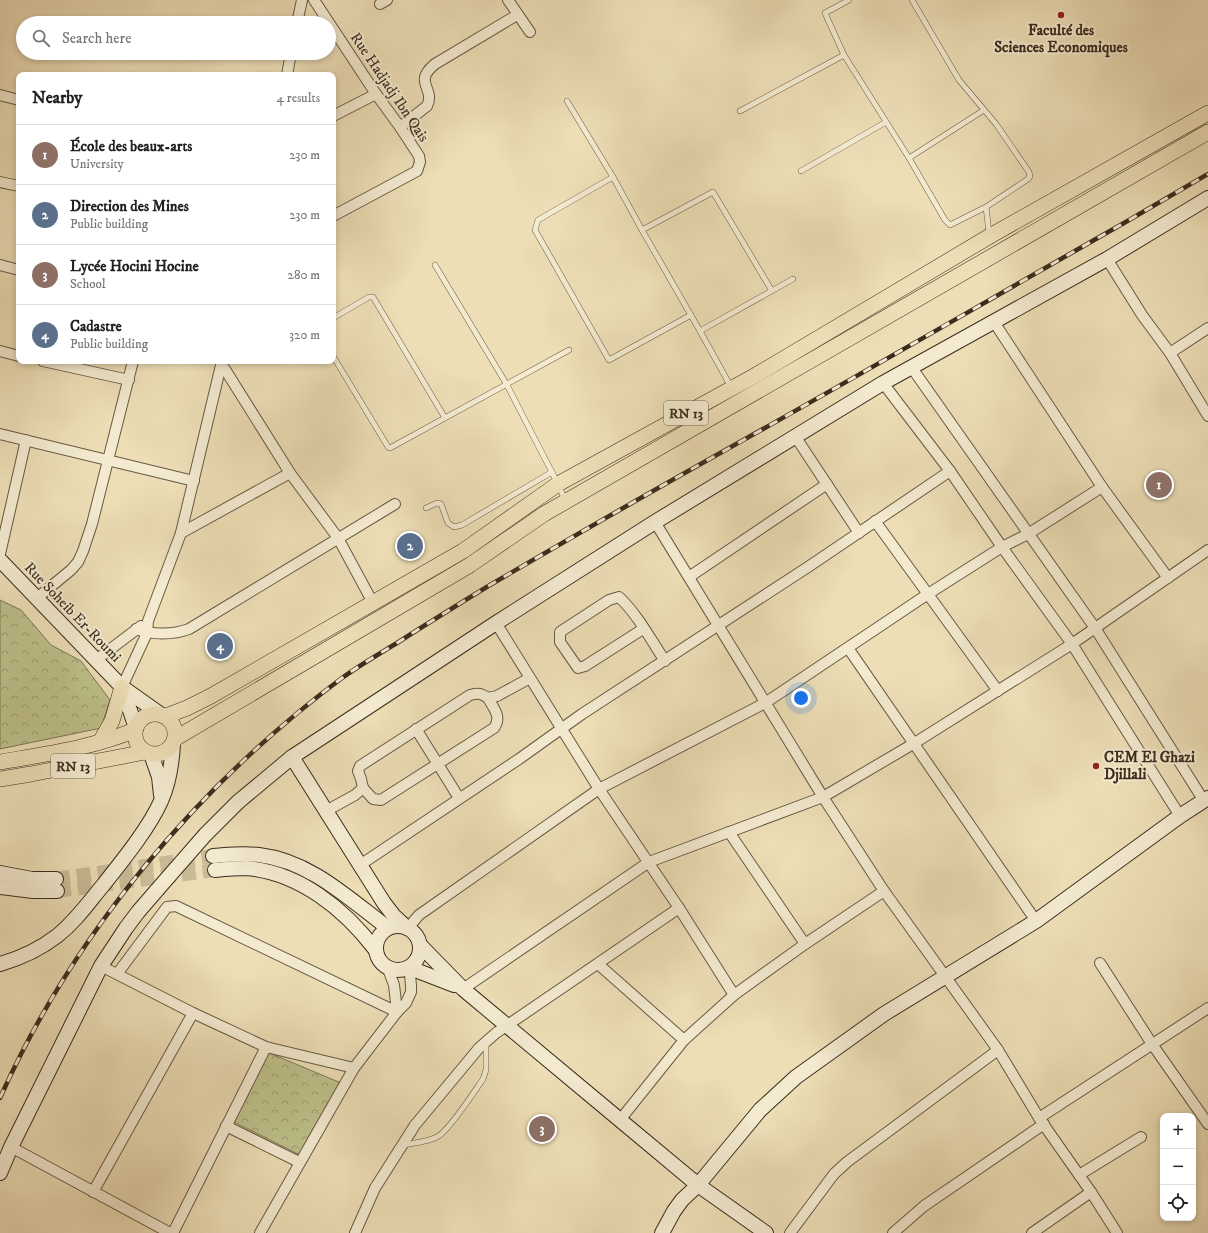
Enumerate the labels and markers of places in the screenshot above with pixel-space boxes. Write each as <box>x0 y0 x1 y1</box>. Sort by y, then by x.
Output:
marker: Faculté des Sciences Economiques <box>1056 10 1066 20</box>
place label: Faculté des Sciences Economiques <box>994 21 1128 58</box>
pin: 1 <box>1146 470 1172 500</box>
pin: 2 <box>397 531 423 561</box>
pin: 4 <box>207 631 233 661</box>
place label: CEM El Ghazi Djillali <box>1104 748 1195 784</box>
marker: CEM El Ghazi Djillali <box>1091 761 1101 771</box>
pin: 3 <box>529 1114 555 1144</box>

